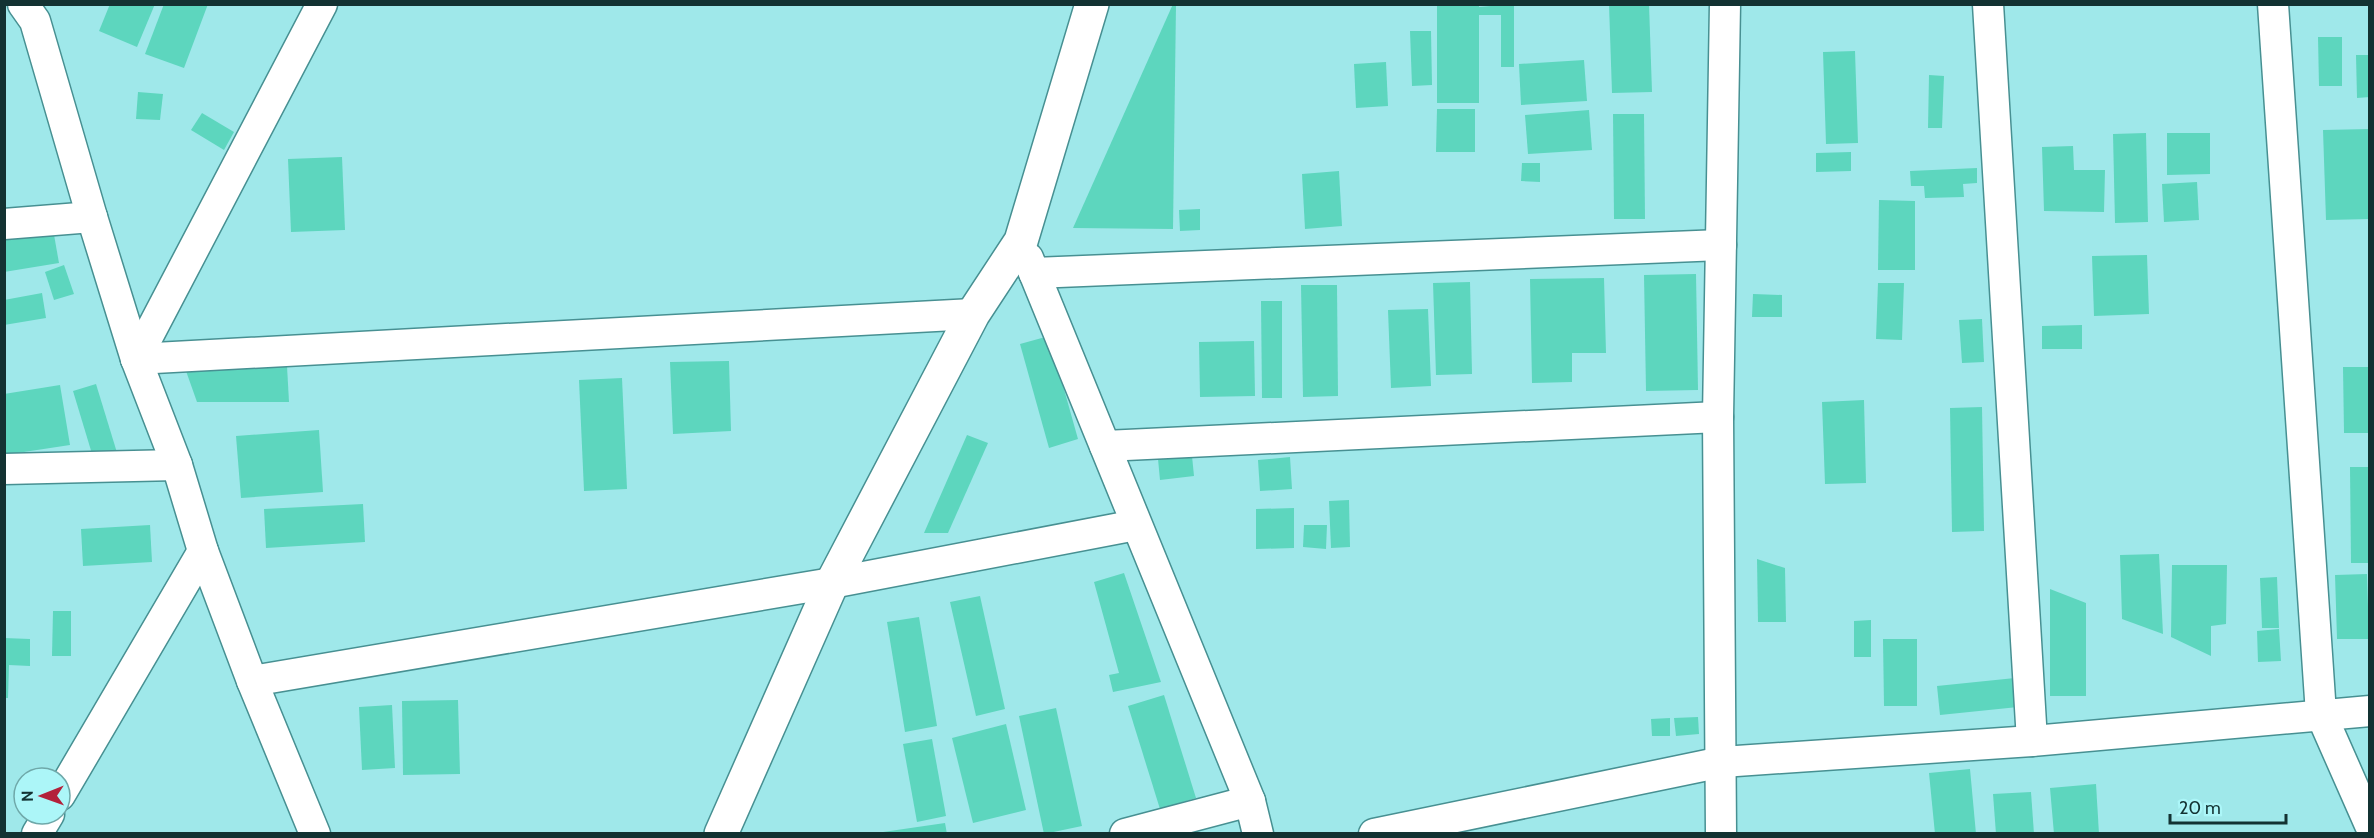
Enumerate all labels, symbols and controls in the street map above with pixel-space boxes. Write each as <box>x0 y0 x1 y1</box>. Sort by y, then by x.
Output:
north arrow <box>12 766 72 826</box>
scale bar <box>2170 787 2286 825</box>
text: N <box>18 790 37 802</box>
text: 20 m <box>2179 797 2221 819</box>

